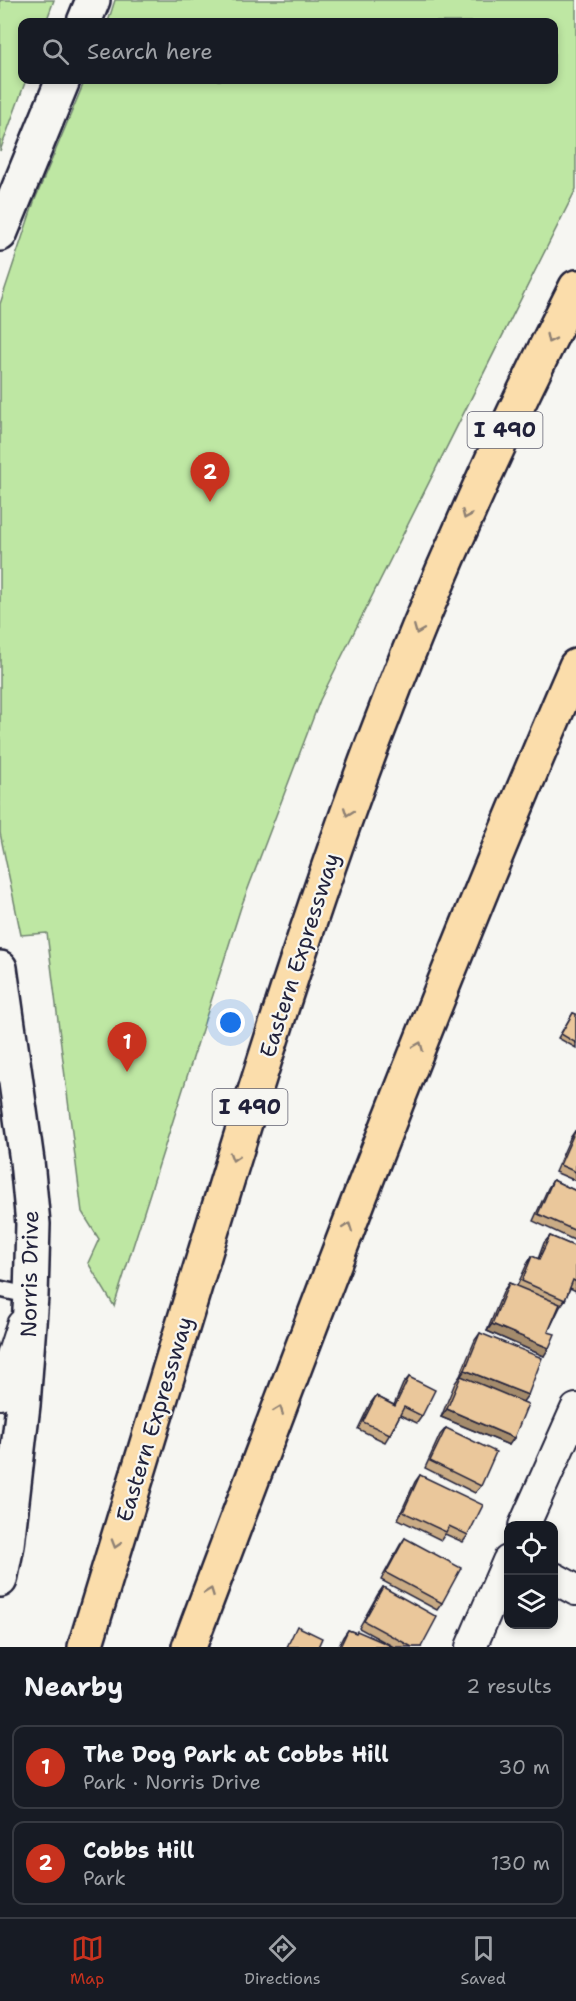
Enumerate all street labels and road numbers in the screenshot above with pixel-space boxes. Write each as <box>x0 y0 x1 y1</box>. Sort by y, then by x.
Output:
road number: I 490 <box>468 412 542 448</box>
street label: Eastern Expressway <box>253 849 346 1061</box>
road number: I 490 <box>212 1089 288 1125</box>
street label: Norris Drive <box>14 1210 45 1338</box>
street label: Eastern Expressway <box>109 1313 200 1525</box>

